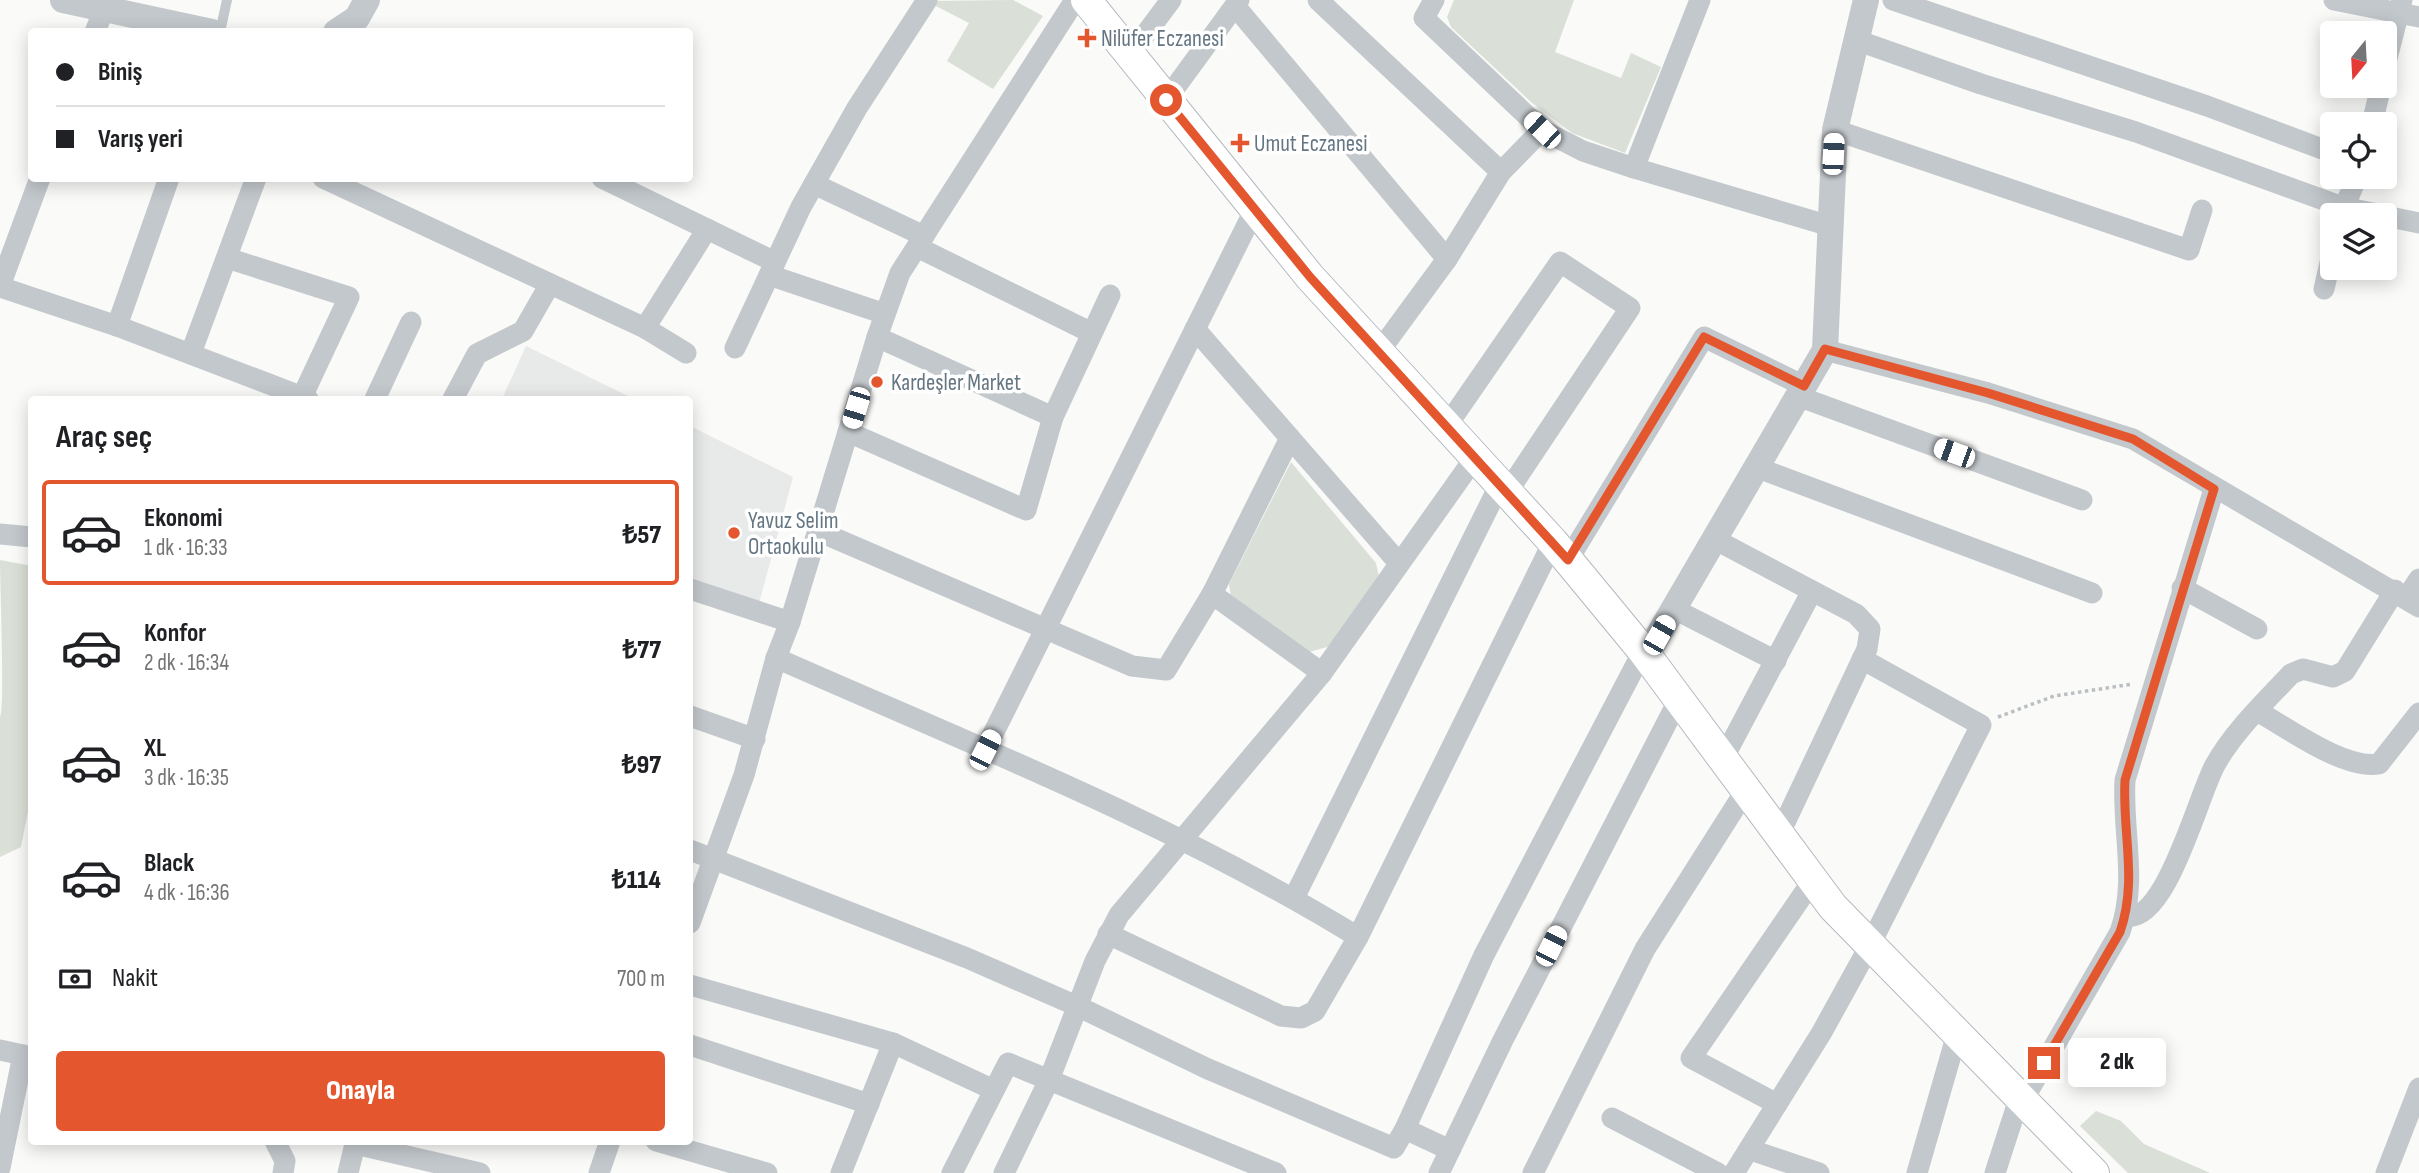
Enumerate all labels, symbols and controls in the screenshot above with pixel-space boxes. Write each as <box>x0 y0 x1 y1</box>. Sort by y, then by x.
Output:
north arrow <box>2320 21 2398 98</box>
map controls <box>2320 21 2397 280</box>
place label: Nilüfer Eczanesi <box>1101 25 1224 53</box>
marker: Nilüfer Eczanesi <box>1079 30 1095 46</box>
text: Biniş <box>98 57 142 88</box>
route start <box>1150 84 1182 116</box>
car <box>1520 108 1565 152</box>
button: locate <box>2320 112 2397 189</box>
text: Varış yeri <box>98 124 183 155</box>
place label: Umut Eczanesi <box>1254 130 1368 158</box>
car <box>1822 132 1845 176</box>
marker: Umut Eczanesi <box>1232 135 1248 151</box>
button: layers <box>2320 203 2397 280</box>
place label: Kardeşler Market <box>891 369 1021 397</box>
marker: Kardeşler Market <box>869 374 885 390</box>
car <box>840 385 873 431</box>
text: Araç seç <box>56 418 152 457</box>
car <box>1931 436 1978 470</box>
icon: car <box>60 501 123 564</box>
text: Ekonomi <box>144 503 223 534</box>
place label: Yavuz Selim Ortaokulu <box>748 507 839 561</box>
text: ₺57 <box>623 520 661 551</box>
marker: Yavuz Selim Ortaokulu <box>726 525 742 541</box>
text: 1 dk · 16:33 <box>144 534 228 562</box>
car <box>1640 612 1679 658</box>
icon: car <box>60 616 123 679</box>
text: Konfor <box>144 618 206 649</box>
text: ₺77 <box>622 635 661 666</box>
text: 2 dk · 16:34 <box>144 649 229 677</box>
car <box>967 727 1004 773</box>
icon: car <box>60 731 123 794</box>
text: XL <box>144 733 166 764</box>
text: ₺97 <box>622 750 661 781</box>
text: 3 dk · 16:35 <box>144 764 229 792</box>
icon: car <box>60 846 123 909</box>
text: Black <box>144 848 194 879</box>
text: ₺114 <box>612 865 661 896</box>
text: 4 dk · 16:36 <box>144 879 230 907</box>
car <box>1533 923 1570 969</box>
icon: cash <box>56 960 94 998</box>
text: Nakit <box>112 963 158 994</box>
text: 700 m <box>617 965 665 993</box>
callout: 2 dk <box>2068 1038 2166 1088</box>
route end <box>2028 1047 2060 1079</box>
text: 2 dk <box>2100 1048 2134 1076</box>
button: Onayla <box>56 1051 665 1131</box>

